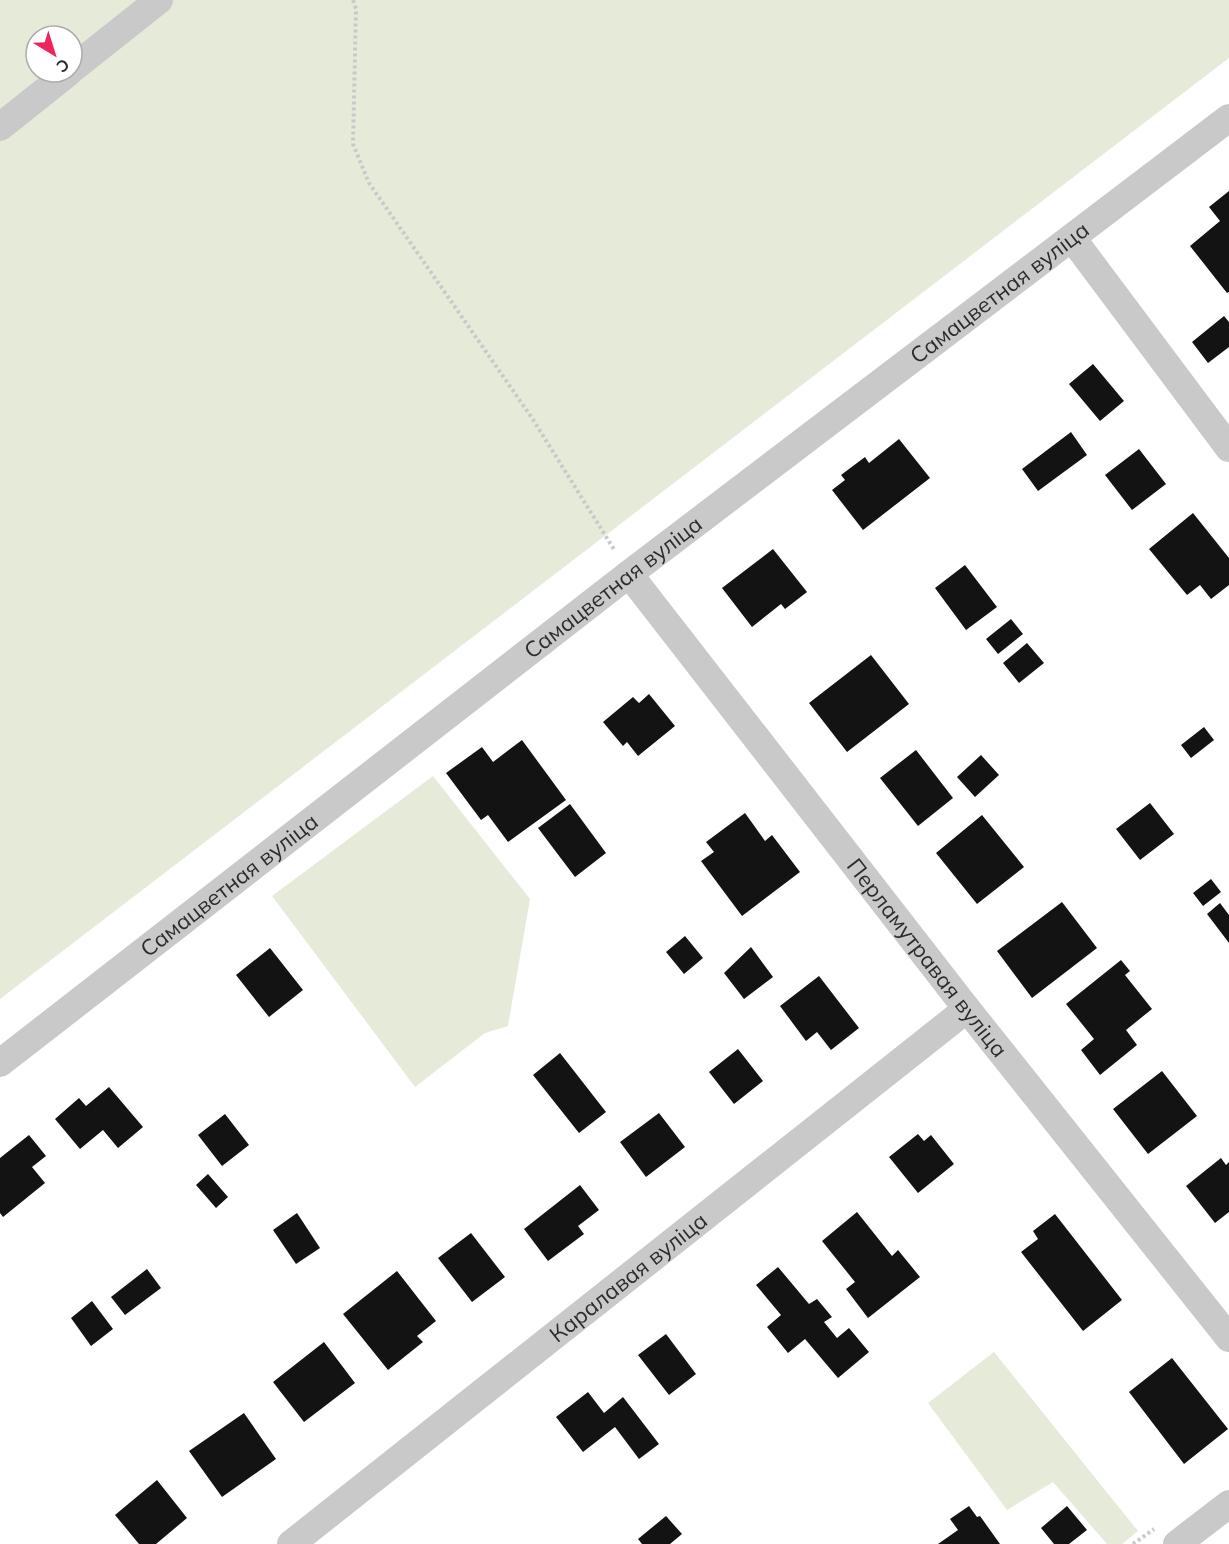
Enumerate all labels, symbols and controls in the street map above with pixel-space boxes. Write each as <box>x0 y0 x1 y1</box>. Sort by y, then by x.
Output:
north arrow <box>24 24 84 84</box>
text: С <box>53 55 74 77</box>
street label: Самацветная вуліца <box>904 215 1095 369</box>
street label: Самацветная вуліца <box>518 510 708 665</box>
street label: Самацветная вуліца <box>134 807 323 963</box>
street label: Перламутравая вуліца <box>841 853 1014 1063</box>
street label: Каралавая вуліца <box>544 1206 713 1348</box>

